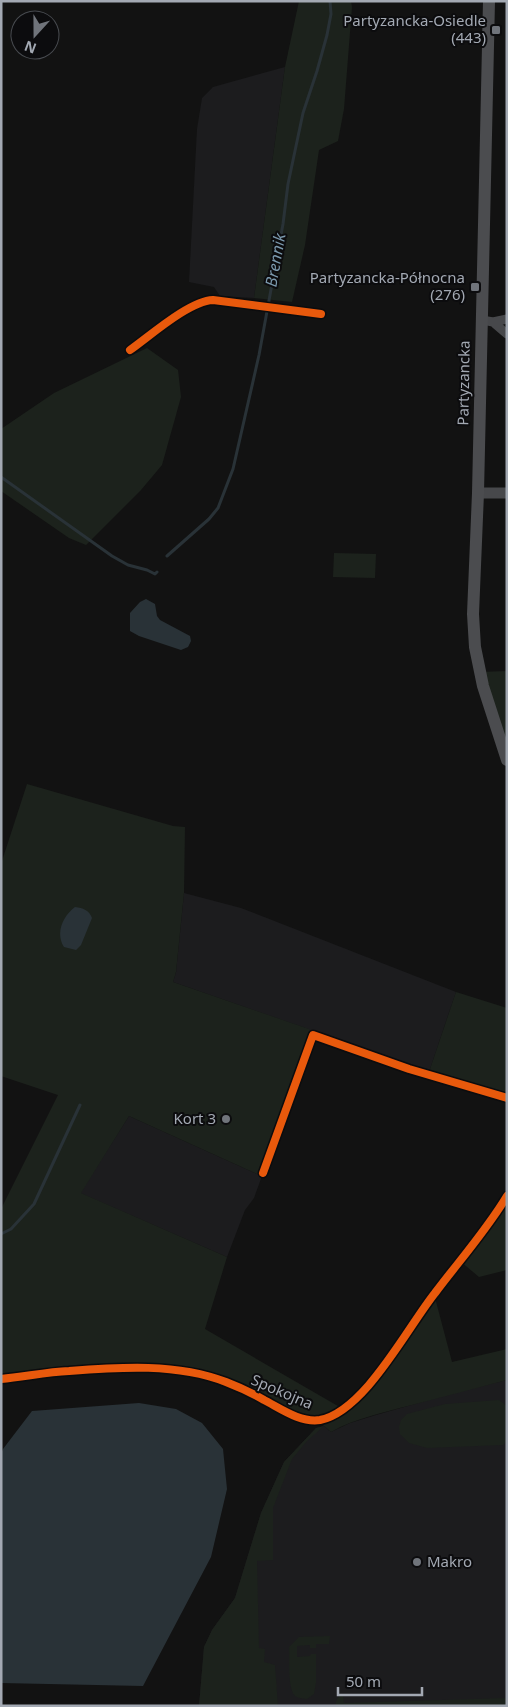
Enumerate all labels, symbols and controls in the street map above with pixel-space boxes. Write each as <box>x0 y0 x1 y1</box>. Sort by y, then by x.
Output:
north arrow <box>10 10 60 60</box>
place label: Partyzancka-Osiedle (443) <box>343 10 486 47</box>
marker: Partyzancka-Osiedle (443) <box>490 24 502 36</box>
text: N <box>21 37 39 59</box>
water label: Brennik <box>259 230 291 289</box>
place label: Partyzancka-Północna (276) <box>310 267 465 304</box>
marker: Partyzancka-Północna (276) <box>469 281 481 293</box>
street label: Partyzancka <box>452 340 474 426</box>
place label: Kort 3 <box>174 1108 216 1128</box>
marker: Kort 3 <box>220 1113 232 1125</box>
street label: Spokojna <box>248 1369 316 1413</box>
place label: Makro <box>427 1551 472 1571</box>
marker: Makro <box>411 1556 423 1568</box>
scale bar <box>338 1664 422 1696</box>
text: 50 m <box>346 1671 381 1691</box>

